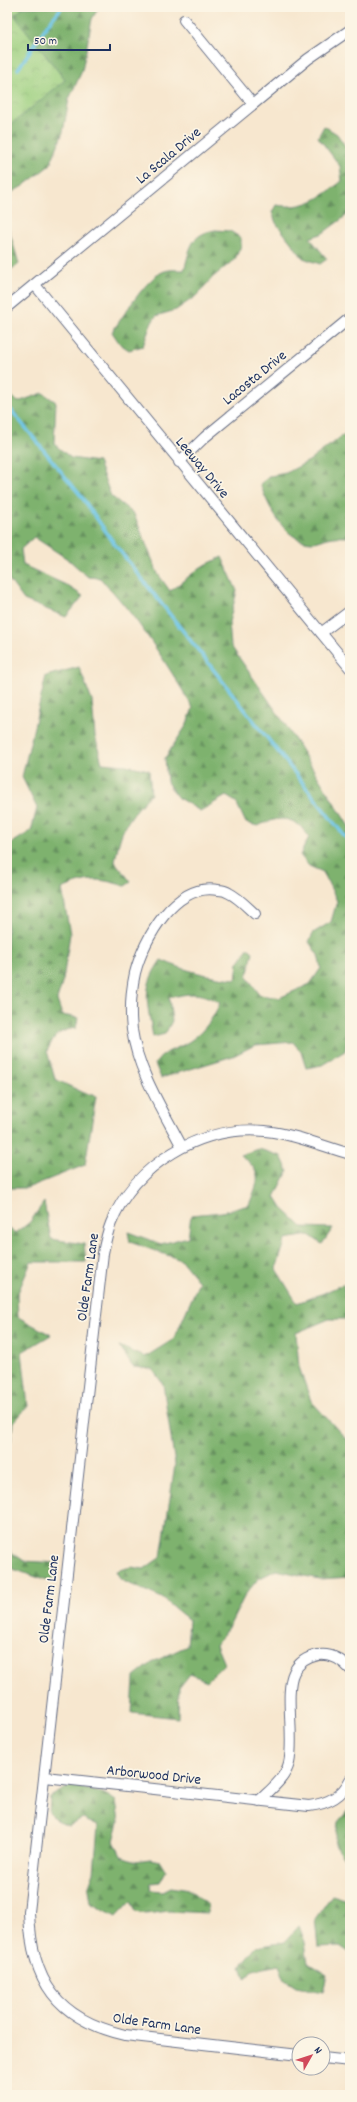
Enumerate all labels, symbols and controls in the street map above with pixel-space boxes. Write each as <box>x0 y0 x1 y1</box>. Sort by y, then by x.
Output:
scale bar <box>28 26 110 52</box>
text: 50 m <box>34 33 57 50</box>
street label: La Scala Drive <box>132 122 207 190</box>
street label: Lacosta Drive <box>218 345 292 411</box>
street label: Leeway Drive <box>169 433 234 504</box>
street label: Olde Farm Lane <box>72 1231 106 1323</box>
street label: Olde Farm Lane <box>34 1553 66 1645</box>
street label: Arborwood Drive <box>105 1760 203 1792</box>
street label: Olde Farm Lane <box>111 2008 203 2042</box>
north arrow <box>291 2036 331 2076</box>
text: N <box>309 2044 325 2059</box>

